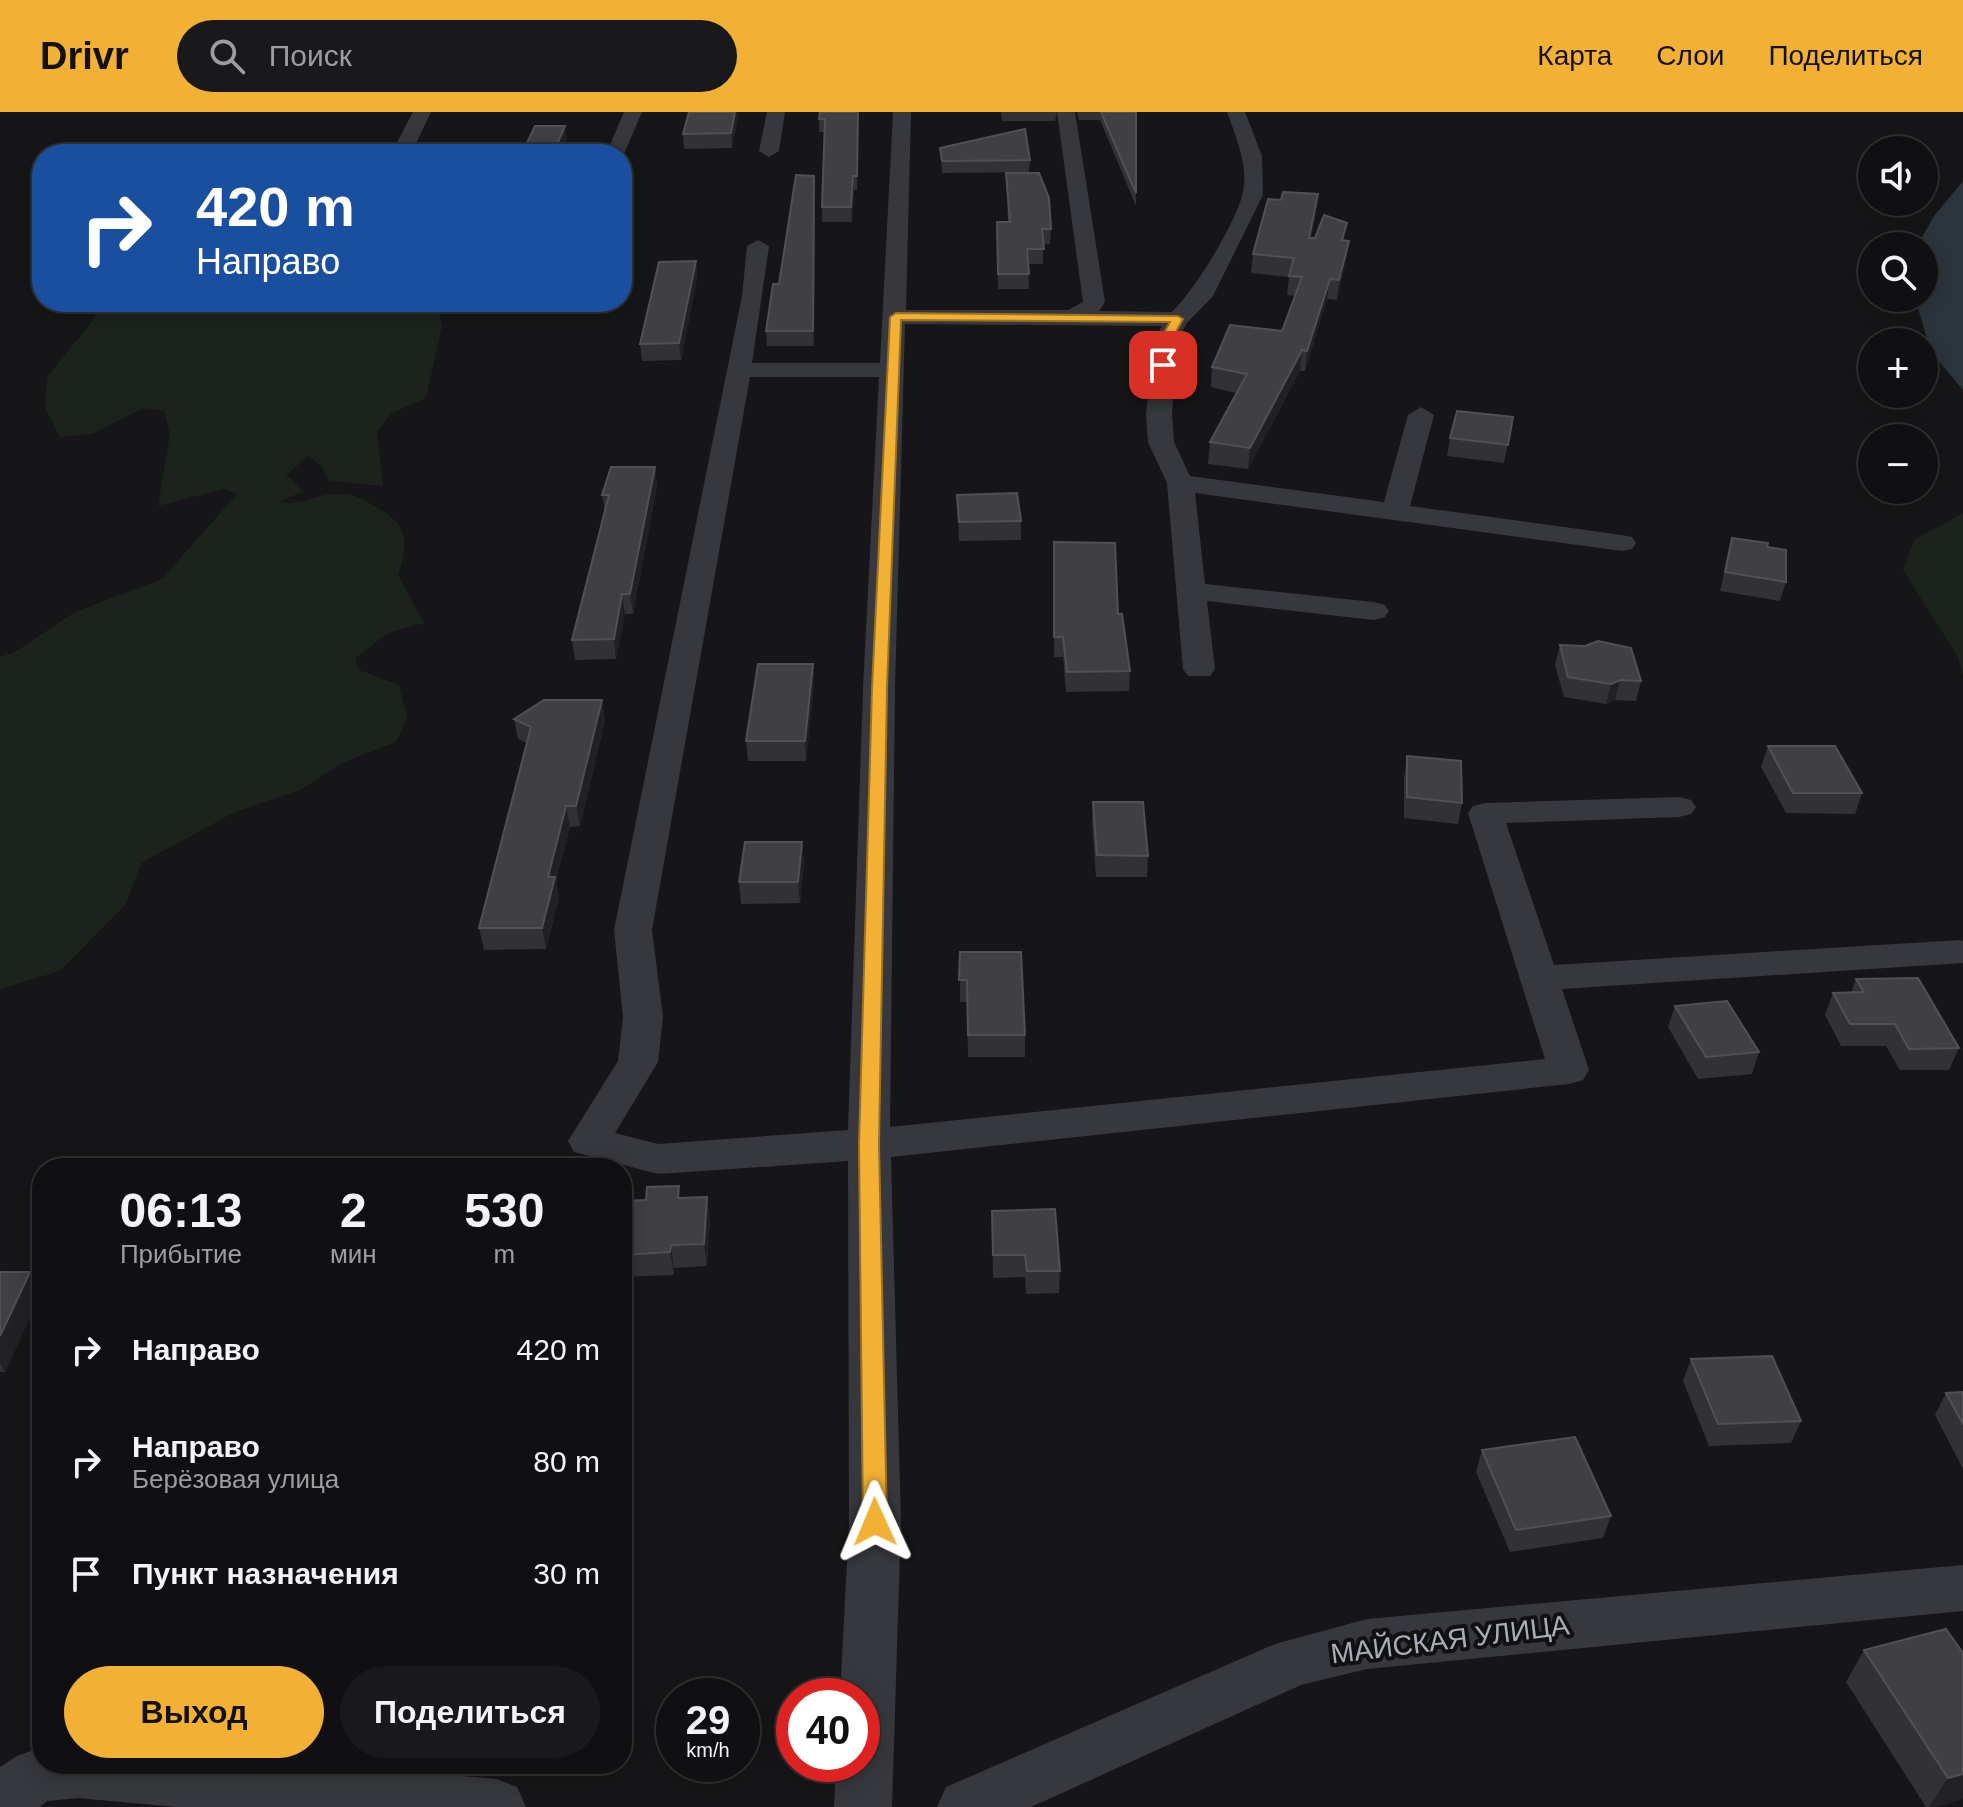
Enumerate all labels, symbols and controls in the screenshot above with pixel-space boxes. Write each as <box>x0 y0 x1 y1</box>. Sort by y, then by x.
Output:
search box <box>177 20 737 92</box>
icon: search <box>205 34 249 78</box>
text: Drivr <box>40 35 129 77</box>
text: Поиск <box>269 39 352 72</box>
text: Карта <box>1537 40 1612 71</box>
text: Слои <box>1656 40 1724 71</box>
text: Поделиться <box>1768 40 1923 71</box>
map controls <box>1858 136 1938 504</box>
button: sound <box>1858 136 1938 216</box>
text: 420 m <box>196 175 355 238</box>
icon: right <box>64 176 168 280</box>
button: search <box>1858 232 1938 312</box>
text: Направо <box>196 241 340 282</box>
button: + <box>1858 328 1938 408</box>
pin <box>1129 331 1197 399</box>
icon: arrive <box>1141 343 1185 387</box>
button: − <box>1858 424 1938 504</box>
text: 06:13 <box>120 1184 242 1237</box>
text: 2 <box>340 1184 367 1237</box>
text: 530 <box>464 1184 544 1237</box>
text: Прибытие <box>120 1239 242 1269</box>
text: мин <box>330 1239 377 1269</box>
text: m <box>494 1239 515 1269</box>
icon: right <box>64 1328 108 1372</box>
text: Направо <box>132 1333 260 1366</box>
text: 420 m <box>517 1333 600 1366</box>
text: Направо <box>132 1430 260 1463</box>
icon: right <box>64 1440 108 1484</box>
text: 80 m <box>533 1445 600 1478</box>
text: Берёзовая улица <box>132 1464 339 1494</box>
position arrow <box>833 1480 917 1564</box>
icon: arrive <box>64 1552 108 1596</box>
text: Пункт назначения <box>132 1557 399 1590</box>
text: 30 m <box>533 1557 600 1590</box>
street label: МАЙСКАЯ УЛИЦА <box>1329 1609 1571 1670</box>
button: Выход <box>64 1666 324 1758</box>
button: Поделиться <box>340 1666 600 1758</box>
speed limit sign: 40 <box>776 1678 880 1782</box>
text: 29 <box>686 1698 730 1742</box>
text: km/h <box>686 1739 730 1761</box>

